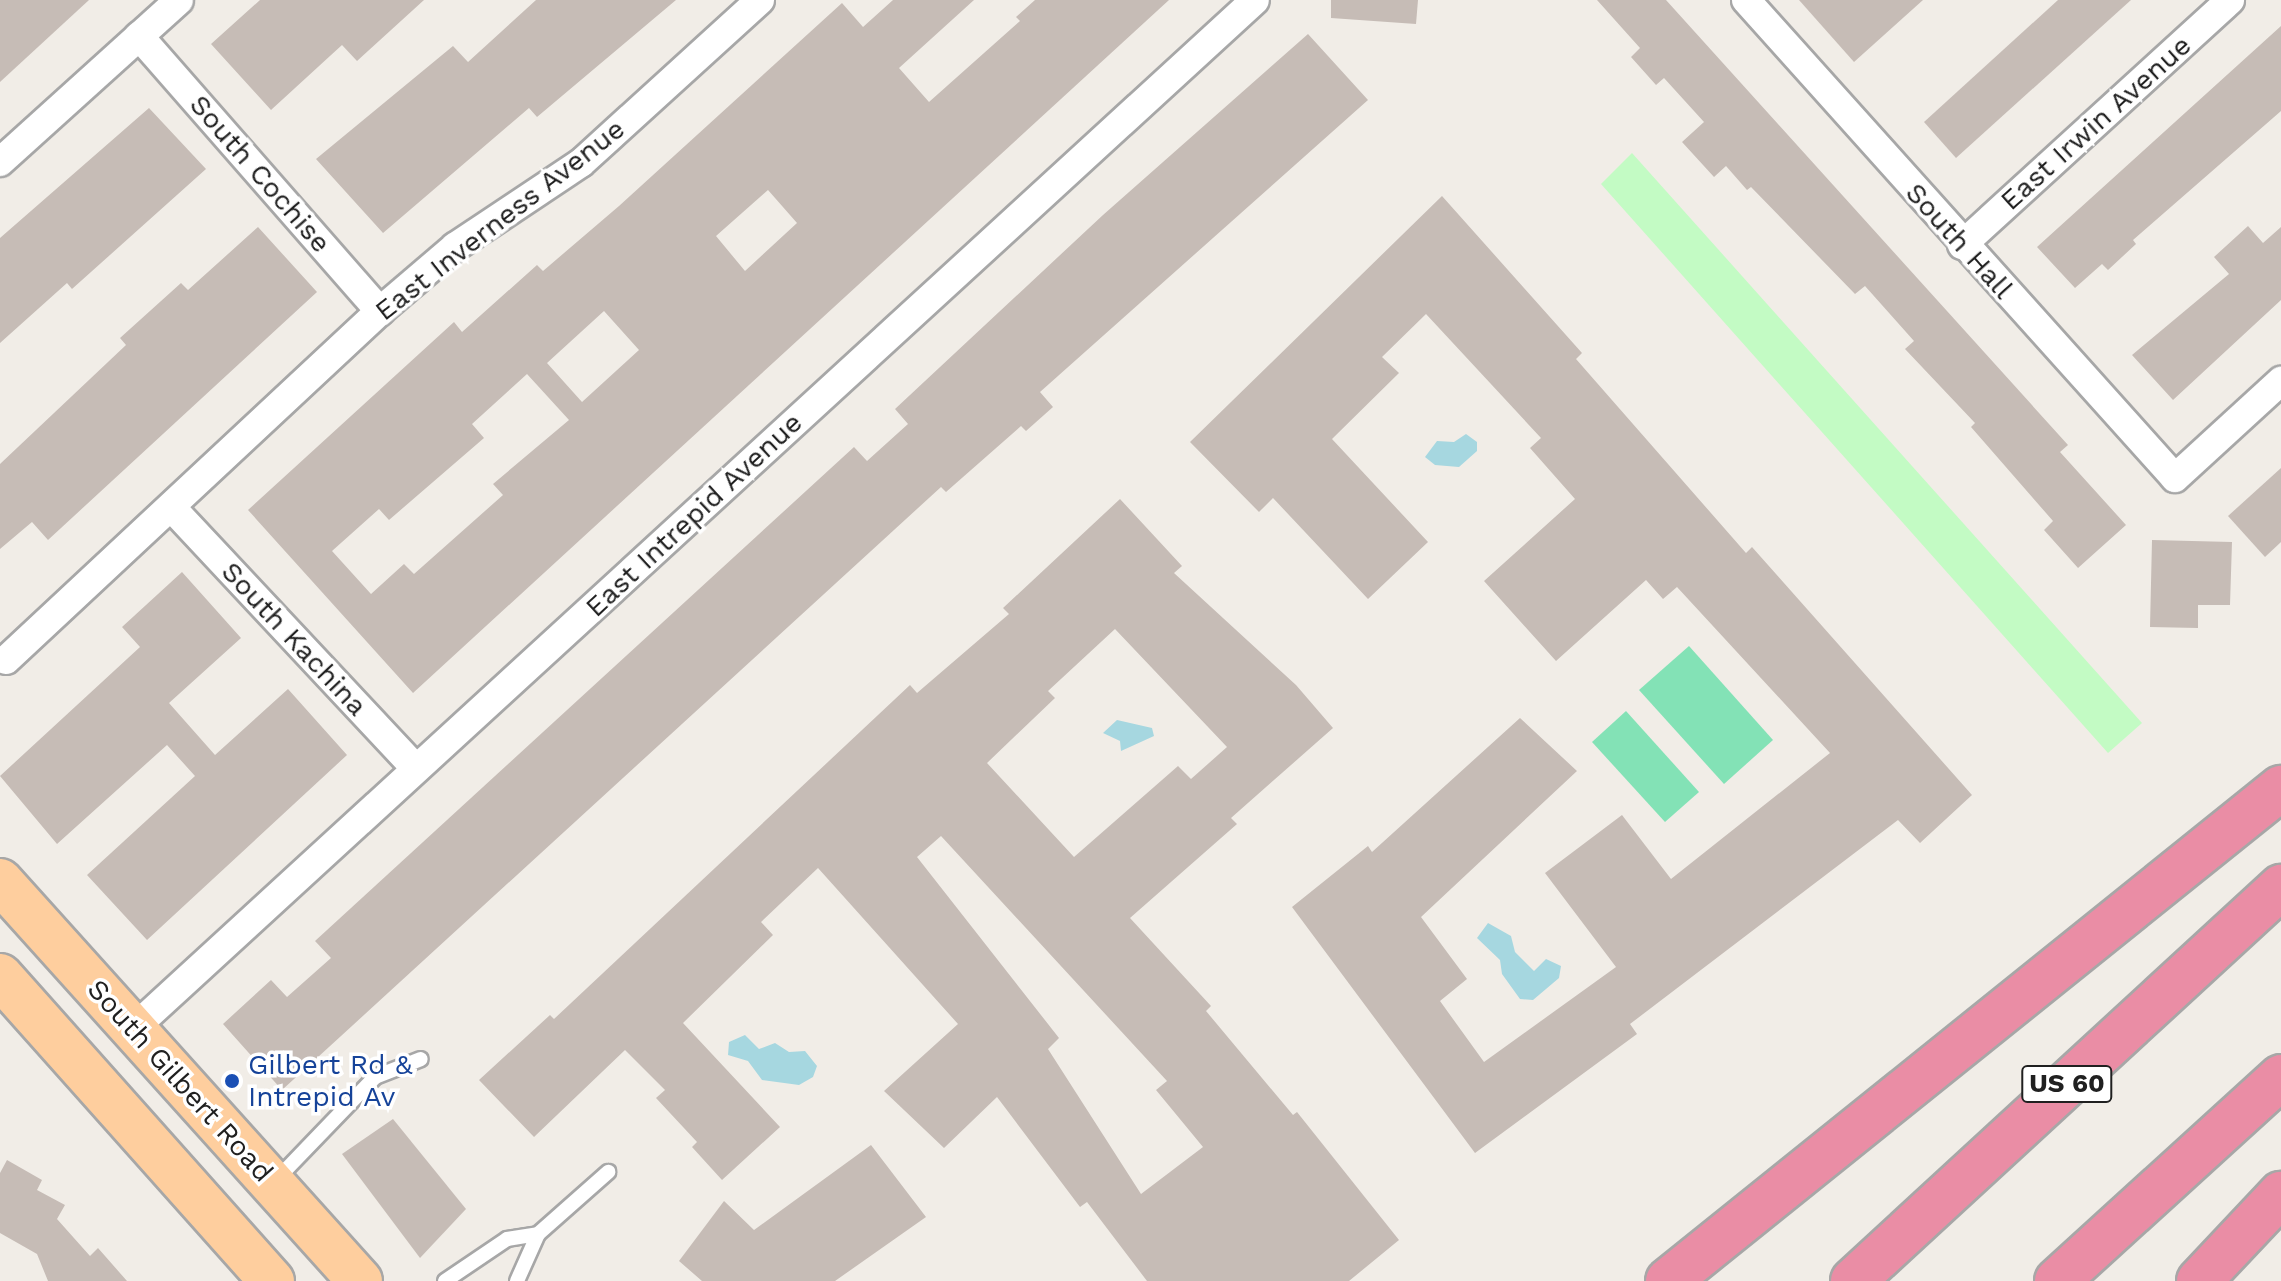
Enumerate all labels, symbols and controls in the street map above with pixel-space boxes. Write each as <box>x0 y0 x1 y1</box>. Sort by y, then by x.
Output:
street label: East Irwin Avenue <box>1993 28 2199 218</box>
street label: South Cochise <box>182 88 338 260</box>
street label: East Inverness Avenue <box>368 112 632 328</box>
street label: South Hall <box>1898 176 2020 306</box>
street label: East Intrepid Avenue <box>578 406 810 624</box>
street label: South Kachina <box>214 555 374 723</box>
street label: South Gilbert Road <box>80 973 280 1189</box>
place label: Gilbert Rd & Intrepid Av <box>248 1048 413 1114</box>
road number: US 60 <box>2021 1062 2113 1106</box>
marker: Gilbert Rd & Intrepid Av <box>223 1072 241 1090</box>

